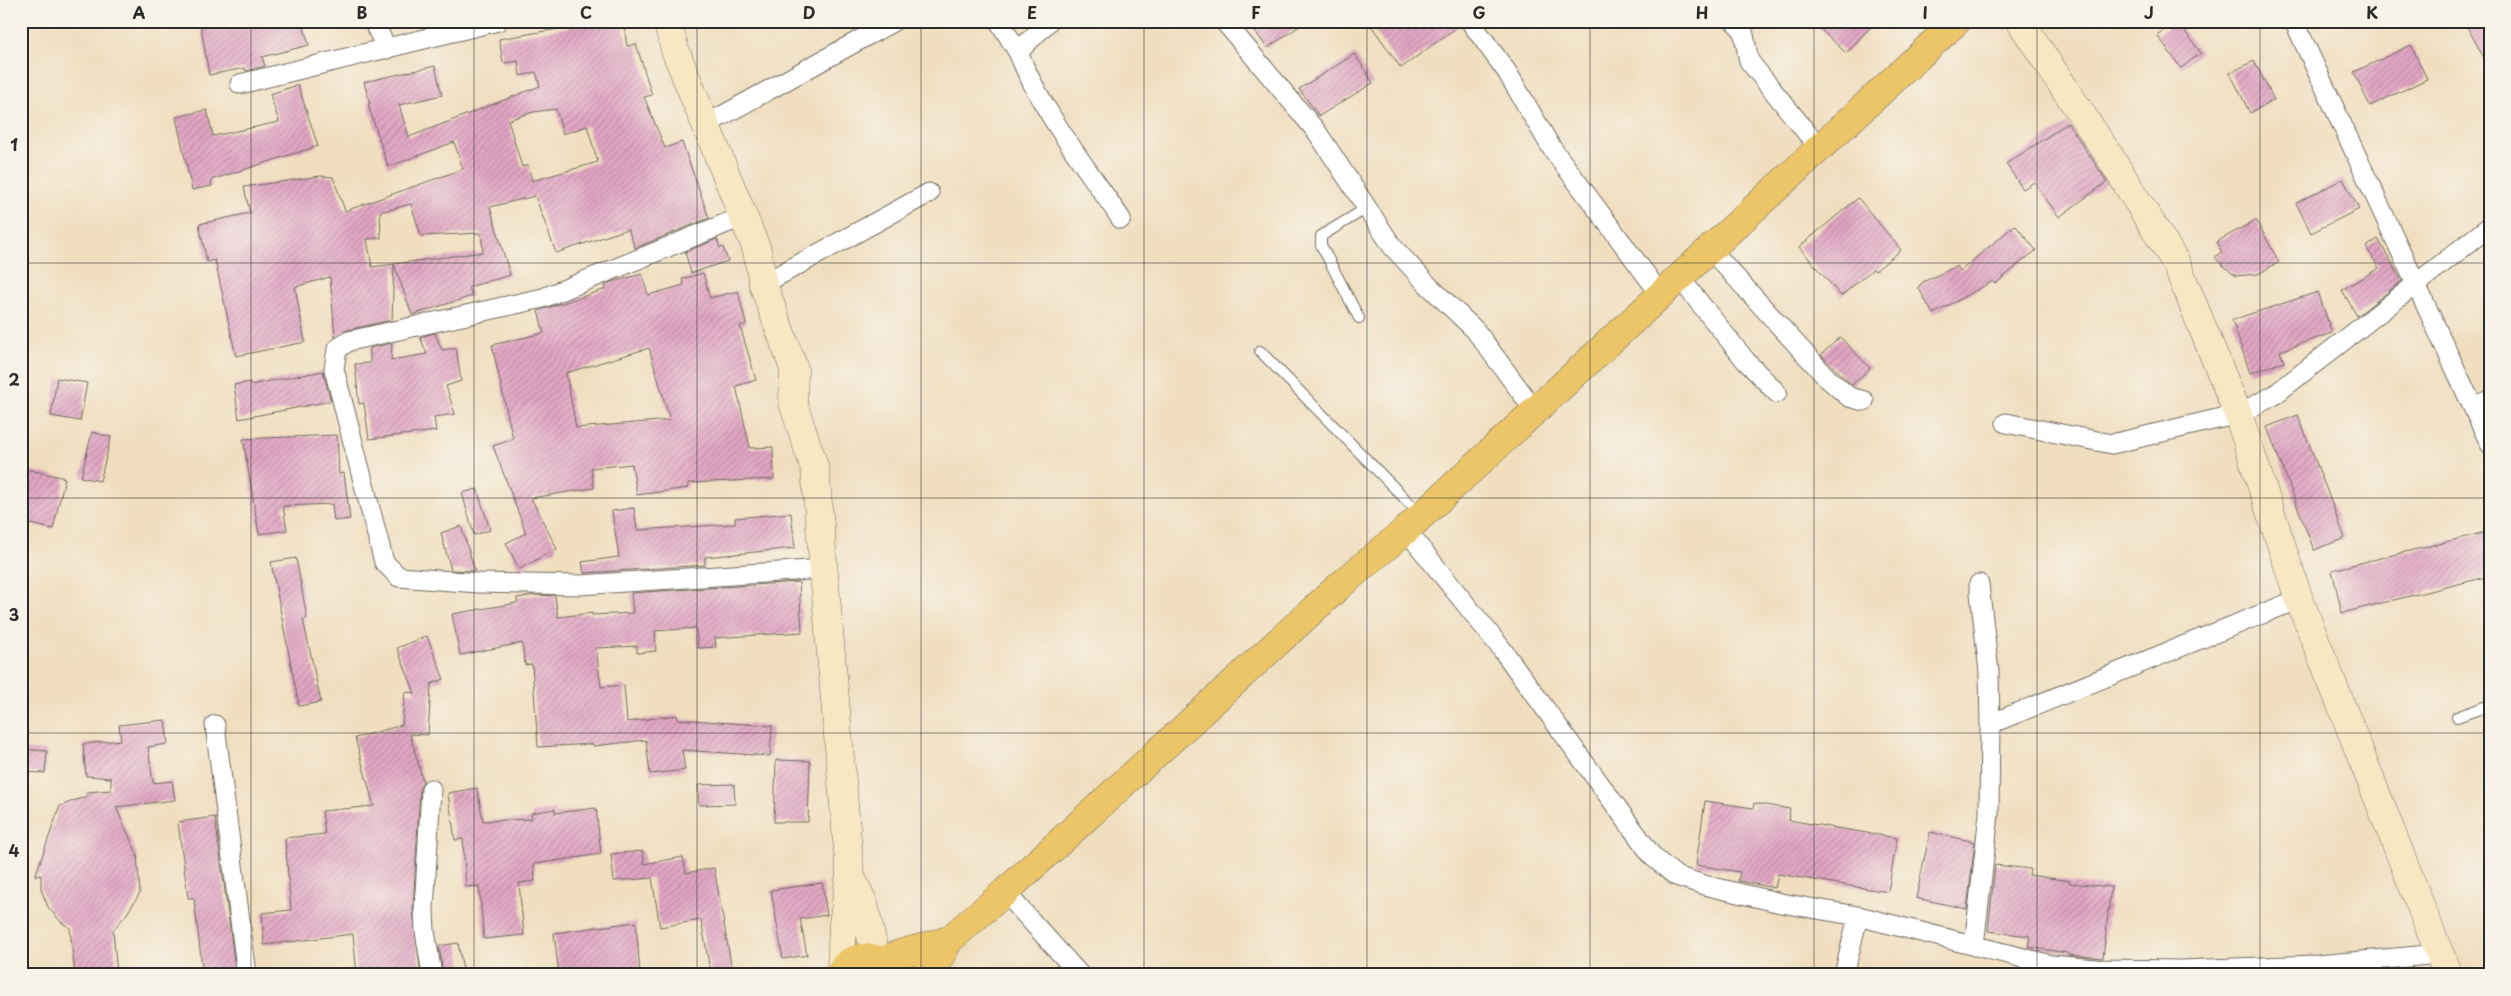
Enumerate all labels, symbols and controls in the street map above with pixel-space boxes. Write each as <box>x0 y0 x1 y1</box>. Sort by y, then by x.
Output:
text: A <box>133 0 146 24</box>
text: B <box>357 0 368 24</box>
text: C <box>580 0 592 24</box>
text: D <box>803 0 815 24</box>
text: E <box>1027 0 1037 24</box>
text: F <box>1251 0 1261 24</box>
text: G <box>1472 0 1486 24</box>
text: H <box>1696 0 1708 24</box>
text: I <box>1922 0 1928 24</box>
text: J <box>2144 0 2154 24</box>
text: K <box>2366 0 2378 24</box>
text: 1 <box>10 132 18 156</box>
text: 2 <box>8 367 20 391</box>
text: 3 <box>9 602 19 626</box>
text: 4 <box>9 838 20 862</box>

